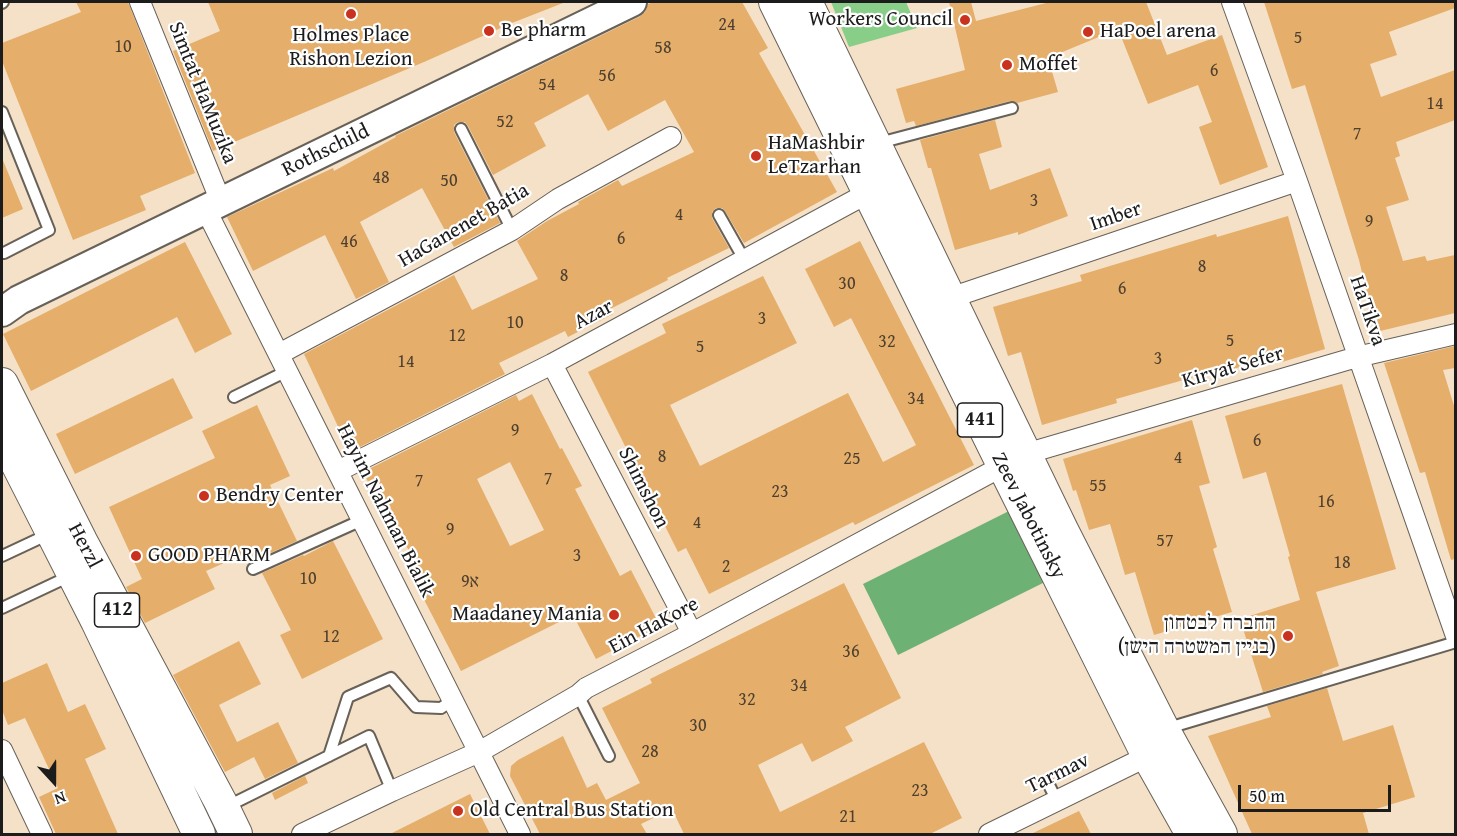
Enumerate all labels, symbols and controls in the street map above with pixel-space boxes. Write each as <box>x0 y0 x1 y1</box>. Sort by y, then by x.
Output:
marker: Holmes Place Rishon Lezion <box>344 7 358 21</box>
place label: Workers Council <box>809 7 953 33</box>
marker: Workers Council <box>958 13 972 27</box>
house number: 24 <box>718 14 736 36</box>
street label: Simtat HaMuzika <box>162 18 242 168</box>
place label: Be pharm <box>501 18 586 44</box>
place label: HaPoel arena <box>1100 19 1216 45</box>
place label: Holmes Place Rishon Lezion <box>290 23 412 73</box>
marker: Be pharm <box>482 24 496 38</box>
marker: HaPoel arena <box>1081 25 1095 39</box>
house number: 5 <box>1294 27 1302 49</box>
house number: 10 <box>114 36 132 58</box>
house number: 58 <box>654 37 672 59</box>
place label: Moffet <box>1019 52 1078 78</box>
marker: Moffet <box>1000 58 1014 72</box>
house number: 6 <box>1210 60 1218 82</box>
house number: 56 <box>598 65 616 87</box>
house number: 54 <box>538 74 556 96</box>
house number: 14 <box>1426 93 1444 115</box>
house number: 52 <box>496 111 514 133</box>
street label: Rothschild <box>278 119 374 183</box>
house number: 7 <box>1353 123 1361 145</box>
place label: HaMashbir LeTzarhan <box>768 131 865 181</box>
marker: HaMashbir LeTzarhan <box>749 149 763 163</box>
house number: 48 <box>372 167 390 189</box>
house number: 50 <box>440 170 458 192</box>
street label: HaGanenet Batia <box>394 178 534 274</box>
house number: 3 <box>1030 190 1038 212</box>
street label: Imber <box>1087 196 1145 238</box>
house number: 4 <box>675 204 683 226</box>
house number: 9 <box>1365 211 1373 233</box>
house number: 6 <box>617 228 625 250</box>
house number: 46 <box>340 231 358 253</box>
house number: 8 <box>1198 256 1206 278</box>
house number: 8 <box>560 265 568 287</box>
house number: 30 <box>838 273 856 295</box>
street label: HaTikva <box>1343 273 1391 349</box>
house number: 6 <box>1118 278 1126 300</box>
street label: Azar <box>570 294 618 336</box>
house number: 3 <box>758 308 766 330</box>
house number: 10 <box>506 312 524 334</box>
house number: 12 <box>448 325 466 347</box>
house number: 5 <box>1226 330 1234 352</box>
house number: 32 <box>878 331 896 353</box>
house number: 5 <box>696 336 704 358</box>
street label: Kiryat Sefer <box>1179 341 1287 395</box>
house number: 3 <box>1154 348 1162 370</box>
house number: 14 <box>397 351 415 373</box>
house number: 34 <box>907 388 925 410</box>
road number: 441 <box>958 403 1002 437</box>
street label: Hayim Nahman Bialik <box>330 420 440 602</box>
house number: 9 <box>511 420 519 442</box>
house number: 6 <box>1253 430 1261 452</box>
street label: Shimshon <box>612 443 674 533</box>
house number: 8 <box>658 446 666 468</box>
house number: 4 <box>1174 447 1182 469</box>
house number: 25 <box>843 448 861 470</box>
street label: Zeev Jabotinsky <box>985 449 1071 583</box>
house number: 7 <box>544 468 552 490</box>
house number: 7 <box>415 470 423 492</box>
house number: 55 <box>1089 475 1107 497</box>
house number: 23 <box>771 481 789 503</box>
place label: Bendry Center <box>216 483 343 509</box>
marker: Bendry Center <box>197 489 211 503</box>
house number: 16 <box>1317 491 1335 513</box>
house number: 4 <box>693 512 701 534</box>
street label: Herzl <box>62 519 106 573</box>
house number: 9 <box>446 519 454 541</box>
house number: 57 <box>1156 530 1174 552</box>
place label: GOOD PHARM <box>148 543 271 569</box>
house number: 3 <box>573 545 581 567</box>
marker: GOOD PHARM <box>129 549 143 563</box>
house number: 18 <box>1333 552 1351 574</box>
house number: 2 <box>722 556 730 578</box>
house number: 10 <box>299 568 317 590</box>
house number: 9א <box>461 571 479 593</box>
street label: Ein HaKore <box>605 592 703 660</box>
road number: 412 <box>94 593 140 627</box>
place label: Maadaney Mania <box>452 602 602 628</box>
marker: Maadaney Mania <box>607 608 621 622</box>
place label: החברה לבטחון (בניין המשטרה הישן) <box>1118 611 1276 661</box>
house number: 12 <box>322 626 340 648</box>
marker: החברה לבטחון (בניין המשטרה הישן) <box>1281 629 1295 643</box>
house number: 36 <box>842 641 860 663</box>
house number: 34 <box>790 675 808 697</box>
house number: 32 <box>738 689 756 711</box>
house number: 30 <box>689 715 707 737</box>
house number: 28 <box>641 741 659 763</box>
street label: Tarmav <box>1022 748 1094 800</box>
north arrow <box>24 752 84 812</box>
scale bar <box>1241 773 1394 811</box>
house number: 23 <box>911 780 929 802</box>
text: 50 m <box>1249 782 1285 809</box>
text: N <box>51 786 70 812</box>
place label: Old Central Bus Station <box>470 798 673 824</box>
marker: Old Central Bus Station <box>451 804 465 818</box>
house number: 21 <box>839 806 857 828</box>

